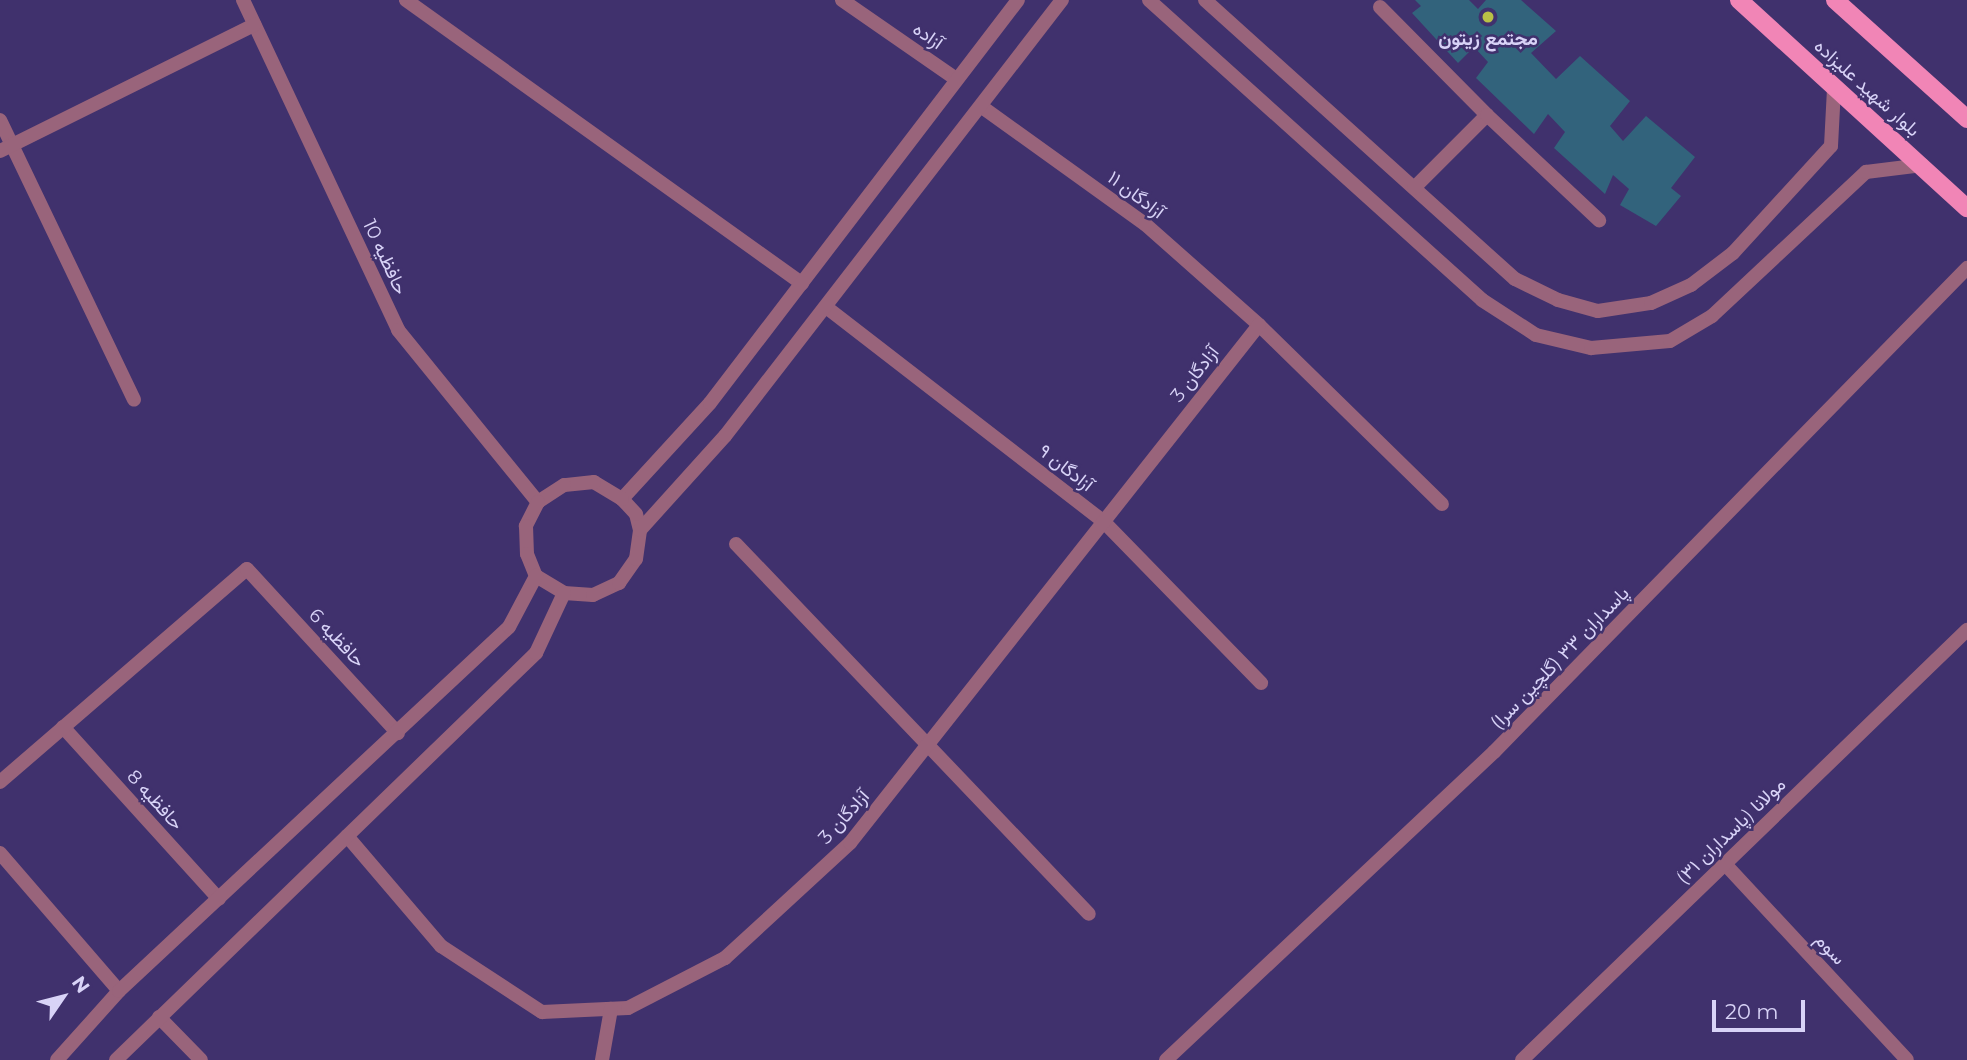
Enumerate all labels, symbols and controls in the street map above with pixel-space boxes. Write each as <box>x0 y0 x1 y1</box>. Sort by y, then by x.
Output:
marker: مجتمع زیتون <box>1480 9 1496 25</box>
street label: آزاده <box>908 17 948 55</box>
place label: مجتمع زیتون <box>1438 28 1538 50</box>
street label: بلوار شهید علیزاده <box>1809 35 1925 141</box>
street label: آزادگان ۱۱ <box>1103 166 1169 224</box>
street label: حافظیه 10 <box>358 216 412 298</box>
street label: آزادگان 3 <box>1166 341 1224 407</box>
street label: آزادگان ۹ <box>1034 440 1098 496</box>
street label: پاسداران ۳۳ (گلچین سرا) <box>1486 582 1634 734</box>
street label: حافظیه 6 <box>304 604 370 672</box>
street label: حافظیه 8 <box>122 765 188 835</box>
street label: مولانا (پاسداران ۳۱) <box>1672 773 1790 889</box>
street label: آزادگان 3 <box>814 785 874 849</box>
street label: سوم <box>1810 929 1850 969</box>
north arrow <box>28 962 98 1032</box>
text: N <box>67 972 94 998</box>
scale bar <box>1715 986 1808 1030</box>
text: 20 m <box>1725 999 1779 1024</box>

